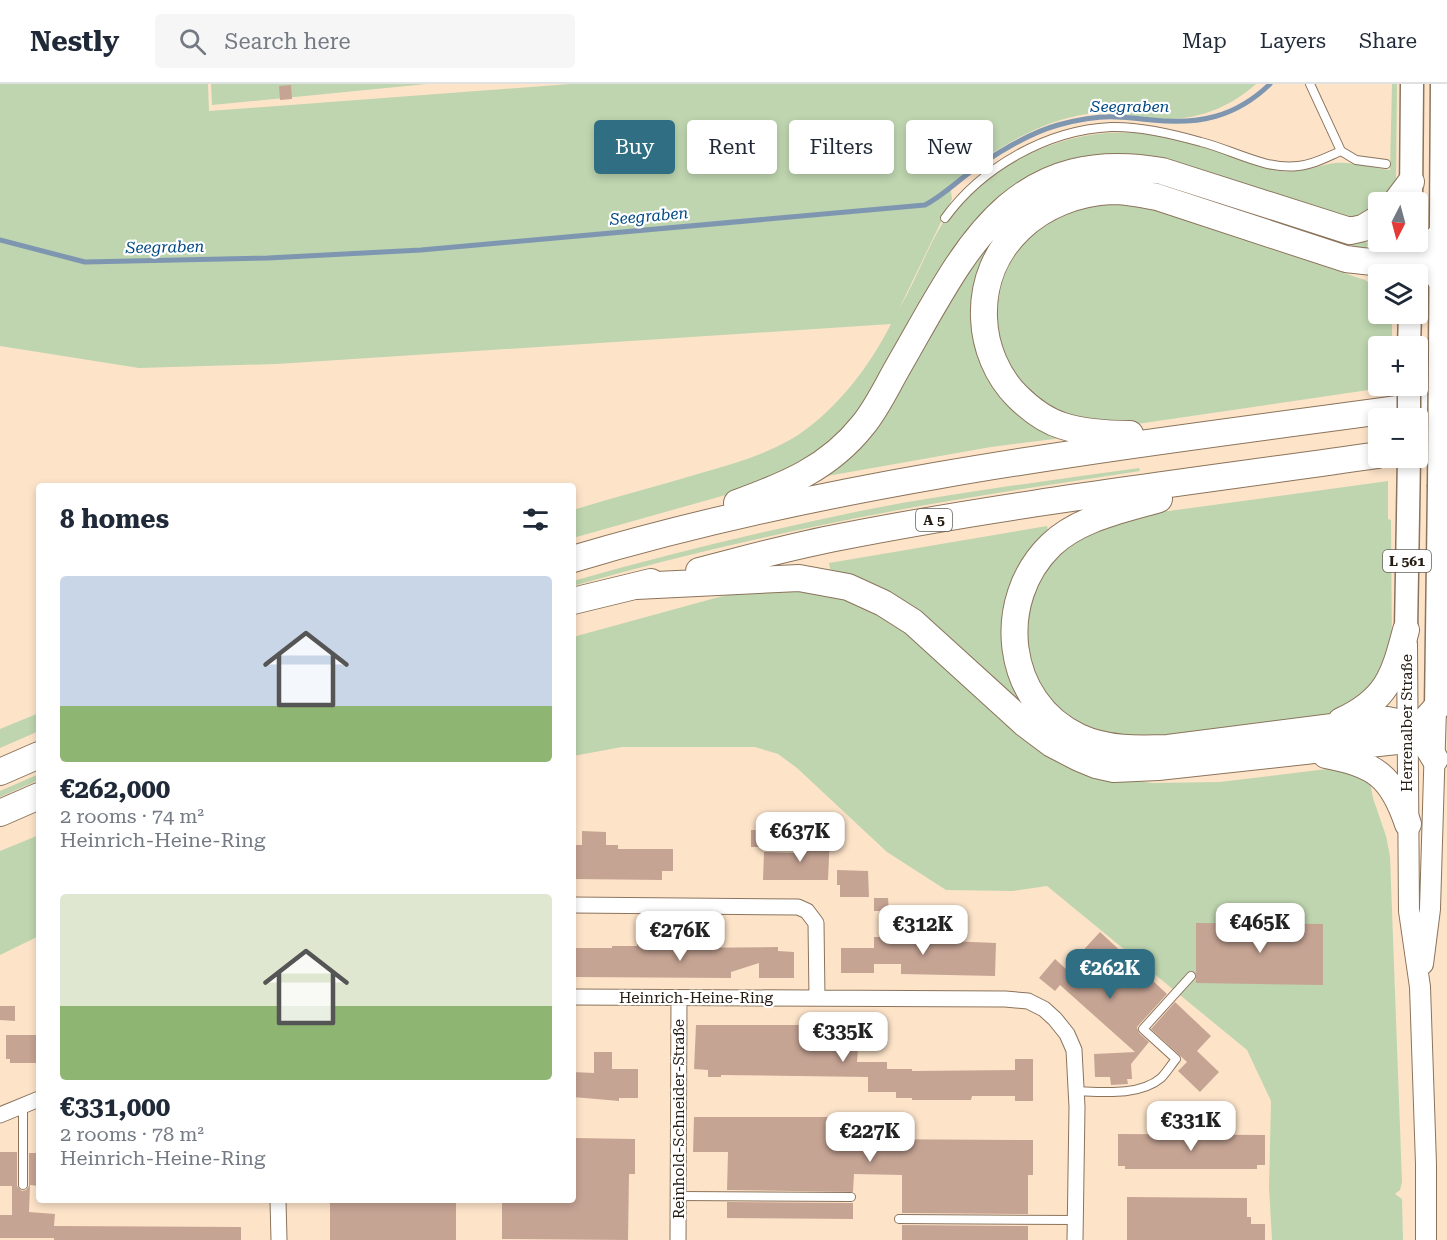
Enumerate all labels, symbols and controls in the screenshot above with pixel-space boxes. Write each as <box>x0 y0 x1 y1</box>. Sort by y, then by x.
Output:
search box <box>155 14 575 68</box>
text: Nestly <box>30 25 119 58</box>
icon: search <box>176 25 209 58</box>
text: Search here <box>224 29 351 54</box>
text: Map <box>1182 29 1227 53</box>
text: Layers <box>1260 29 1326 53</box>
text: Share <box>1359 29 1417 53</box>
water label: Seegraben <box>1090 97 1169 116</box>
chip: Buy <box>594 120 675 174</box>
chip: Rent <box>687 120 777 174</box>
chip: Filters <box>789 120 894 174</box>
chip: New <box>906 120 993 174</box>
north arrow <box>1368 192 1428 252</box>
map controls <box>1368 192 1428 468</box>
water label: Seegraben <box>608 203 689 229</box>
water label: Seegraben <box>124 237 205 257</box>
button: layers <box>1368 264 1428 324</box>
button: + <box>1368 336 1428 396</box>
button: − <box>1368 408 1428 468</box>
icon: filters <box>519 503 552 536</box>
text: 8 homes <box>60 504 169 534</box>
road number: A 5 <box>916 509 952 531</box>
road number: L 561 <box>1383 550 1431 572</box>
icon: home <box>252 615 360 723</box>
street label: Herrenalber Straße <box>1398 654 1416 792</box>
text: €262,000 <box>60 774 170 804</box>
text: 2 rooms · 74 m² <box>60 804 204 828</box>
pin: €637K <box>758 812 842 863</box>
text: €637K <box>770 819 830 843</box>
text: Heinrich-Heine-Ring <box>60 828 265 852</box>
pin: €465K <box>1218 903 1302 954</box>
pin: €312K <box>881 905 965 956</box>
text: €465K <box>1230 910 1290 934</box>
pin: €276K <box>638 911 722 962</box>
text: €312K <box>893 912 953 936</box>
text: €276K <box>650 918 710 942</box>
icon: home <box>252 933 360 1041</box>
pin: €262K <box>1068 949 1152 1000</box>
text: €262K <box>1080 956 1140 980</box>
street label: Heinrich-Heine-Ring <box>619 989 773 1007</box>
pin: €335K <box>801 1012 885 1063</box>
street label: Reinhold-Schneider-Straße <box>670 1019 688 1219</box>
text: €335K <box>813 1019 873 1043</box>
text: €331,000 <box>60 1092 170 1122</box>
pin: €331K <box>1149 1101 1233 1152</box>
text: €331K <box>1161 1108 1221 1132</box>
pin: €227K <box>828 1112 912 1163</box>
text: €227K <box>840 1119 900 1143</box>
text: 2 rooms · 78 m² <box>60 1122 204 1146</box>
text: Heinrich-Heine-Ring <box>60 1146 265 1170</box>

